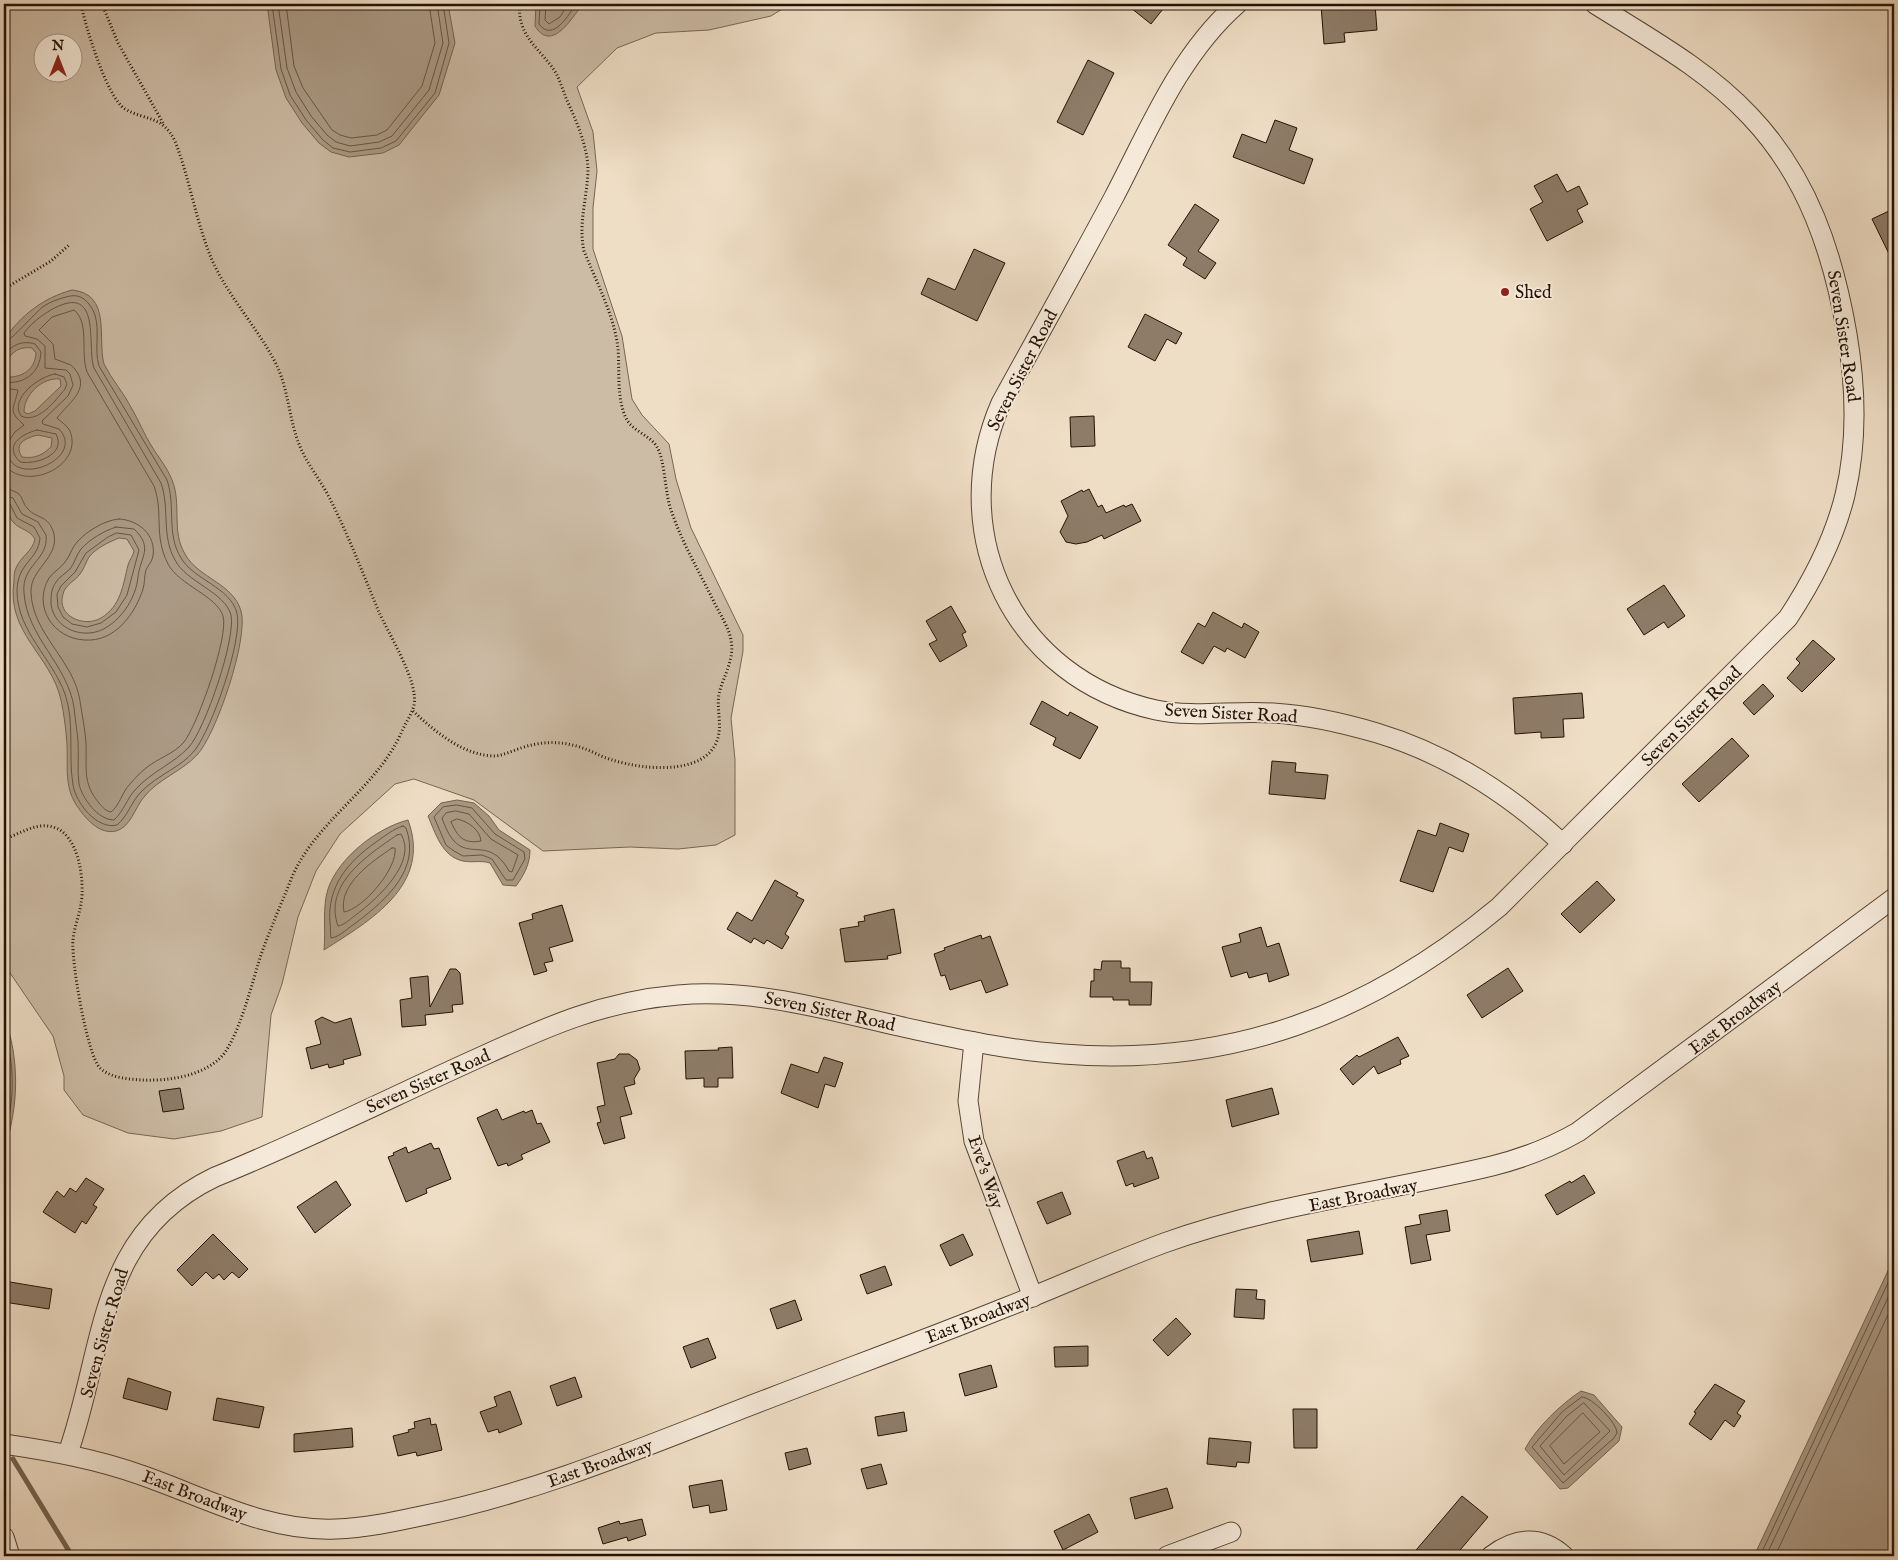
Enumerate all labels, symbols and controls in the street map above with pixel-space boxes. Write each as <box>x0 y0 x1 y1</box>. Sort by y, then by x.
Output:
north arrow <box>32 32 82 82</box>
text: N <box>51 37 64 55</box>
street label: Seven Sister Road <box>1821 269 1864 404</box>
place label: Shed <box>1515 282 1552 305</box>
marker: Shed <box>1499 286 1511 298</box>
street label: Seven Sister Road <box>983 306 1064 435</box>
street label: Seven Sister Road <box>1637 662 1748 772</box>
street label: Seven Sister Road <box>1164 700 1298 729</box>
street label: East Broadway <box>1685 976 1787 1061</box>
street label: Seven Sister Road <box>762 987 898 1038</box>
street label: Seven Sister Road <box>363 1045 494 1120</box>
street label: Eve's Way <box>961 1133 1008 1212</box>
street label: East Broadway <box>1307 1175 1420 1218</box>
street label: Seven Sister Road <box>76 1266 135 1401</box>
street label: East Broadway <box>923 1289 1034 1350</box>
street label: East Broadway <box>545 1435 656 1494</box>
street label: East Broadway <box>139 1466 250 1527</box>

